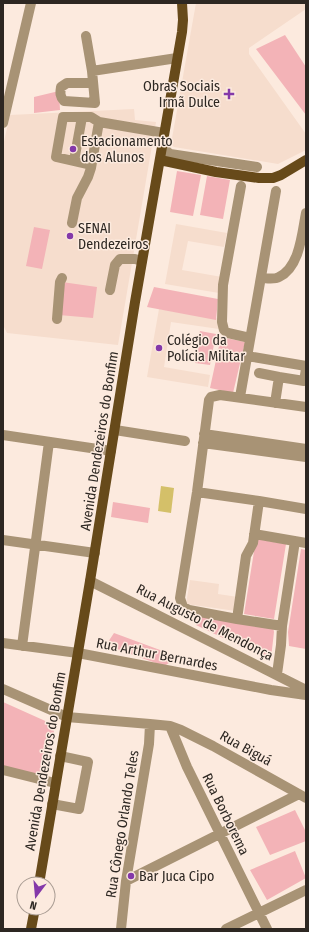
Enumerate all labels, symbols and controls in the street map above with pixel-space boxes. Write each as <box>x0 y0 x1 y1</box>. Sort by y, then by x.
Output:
place label: Obras Sociais Irmã Dulce <box>143 78 220 111</box>
marker: Obras Sociais Irmã Dulce <box>223 88 235 100</box>
place label: Estacionamento dos Alunos <box>81 133 173 166</box>
marker: Estacionamento dos Alunos <box>68 144 78 154</box>
place label: SENAI Dendezeiros <box>78 220 148 253</box>
marker: SENAI Dendezeiros <box>65 231 75 241</box>
place label: Colégio da Polícia Militar <box>167 332 245 365</box>
marker: Colégio da Polícia Militar <box>154 343 164 353</box>
street label: Avenida Dendezeiros do Bonfim <box>77 350 122 532</box>
street label: Rua Augusto de Mendonça <box>133 580 276 664</box>
street label: Rua Arthur Bernardes <box>95 634 219 675</box>
street label: Avenida Dendezeiros do Bonfim <box>21 670 70 852</box>
street label: Rua Biguá <box>217 727 275 770</box>
street label: Rua Cônego Orlando Teles <box>102 749 143 899</box>
street label: Rua Borborema <box>198 771 253 858</box>
place label: Bar Juca Cipo <box>139 868 214 885</box>
marker: Bar Juca Cipo <box>126 871 136 881</box>
north arrow <box>16 876 56 916</box>
text: N <box>28 898 38 912</box>

